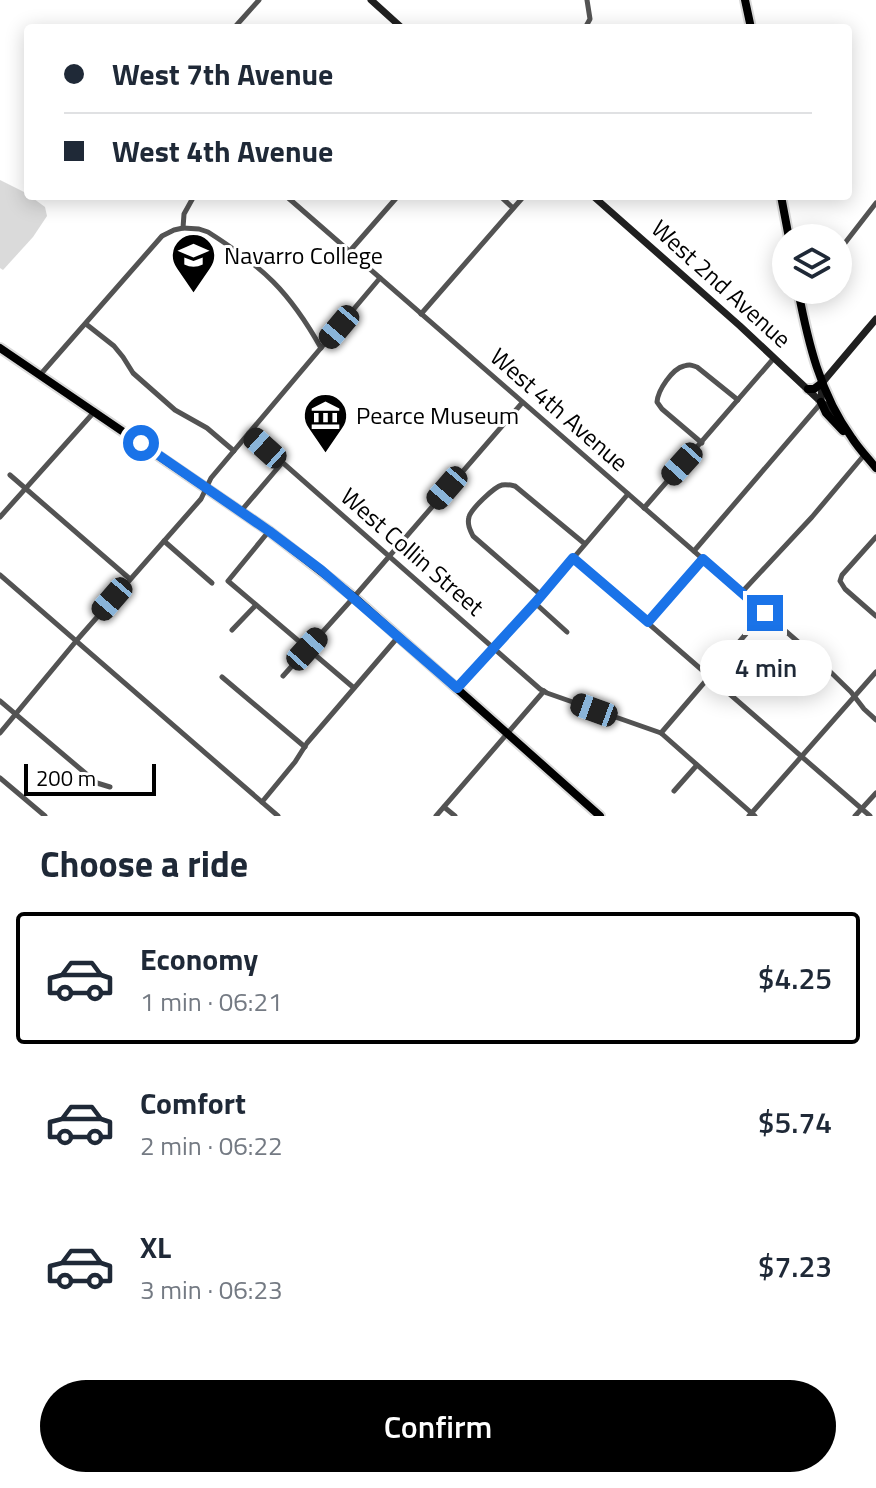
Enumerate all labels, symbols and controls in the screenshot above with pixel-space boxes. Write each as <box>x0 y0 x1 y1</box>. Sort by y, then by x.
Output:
text: West 7th Avenue <box>112 51 333 97</box>
text: West 4th Avenue <box>112 128 333 174</box>
street label: West 2nd Avenue <box>644 211 800 356</box>
map controls <box>772 224 852 304</box>
button: layers <box>772 224 852 304</box>
school or university icon: Navarro College <box>169 232 217 295</box>
place label: Navarro College <box>224 237 383 273</box>
car <box>314 301 364 353</box>
street label: West 4th Avenue <box>483 339 637 480</box>
museum icon: Pearce Museum <box>301 392 349 455</box>
place label: Pearce Museum <box>356 397 519 433</box>
car <box>239 423 291 473</box>
route start <box>123 425 159 461</box>
car <box>657 438 707 490</box>
car <box>422 462 472 514</box>
street label: West Collin Street <box>333 479 493 624</box>
car <box>87 573 137 625</box>
route end <box>747 595 783 631</box>
car <box>282 623 332 675</box>
callout: 4 min <box>699 641 831 697</box>
text: 4 min <box>735 648 797 687</box>
car <box>567 691 621 729</box>
scale bar <box>24 760 156 796</box>
text: 200 m <box>36 761 96 795</box>
text: Choose a ride <box>40 836 248 891</box>
text: Economy <box>140 936 258 982</box>
icon: car <box>44 942 116 1014</box>
text: $4.25 <box>758 955 832 1001</box>
text: 1 min · 06:21 <box>140 982 283 1021</box>
text: Comfort <box>140 1080 246 1126</box>
icon: car <box>44 1086 116 1158</box>
text: $5.74 <box>758 1099 832 1145</box>
text: 2 min · 06:22 <box>140 1126 283 1165</box>
text: XL <box>140 1224 171 1270</box>
icon: car <box>44 1230 116 1302</box>
text: $7.23 <box>758 1243 832 1289</box>
text: 3 min · 06:23 <box>140 1270 283 1309</box>
button: Confirm <box>40 1380 836 1472</box>

